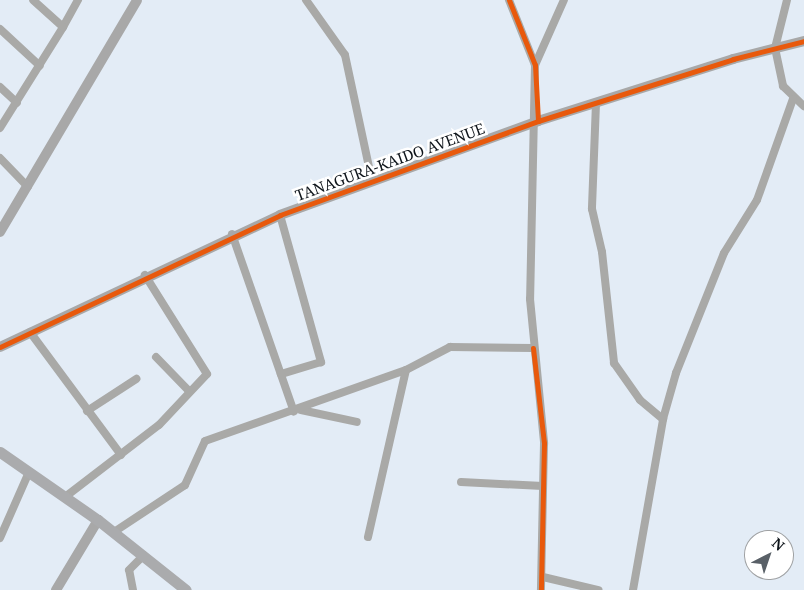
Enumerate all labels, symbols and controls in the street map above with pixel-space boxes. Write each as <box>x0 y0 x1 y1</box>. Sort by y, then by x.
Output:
street label: TANAGURA-KAIDO AVENUE <box>293 119 487 205</box>
north arrow <box>744 530 794 580</box>
text: N <box>768 533 789 555</box>

